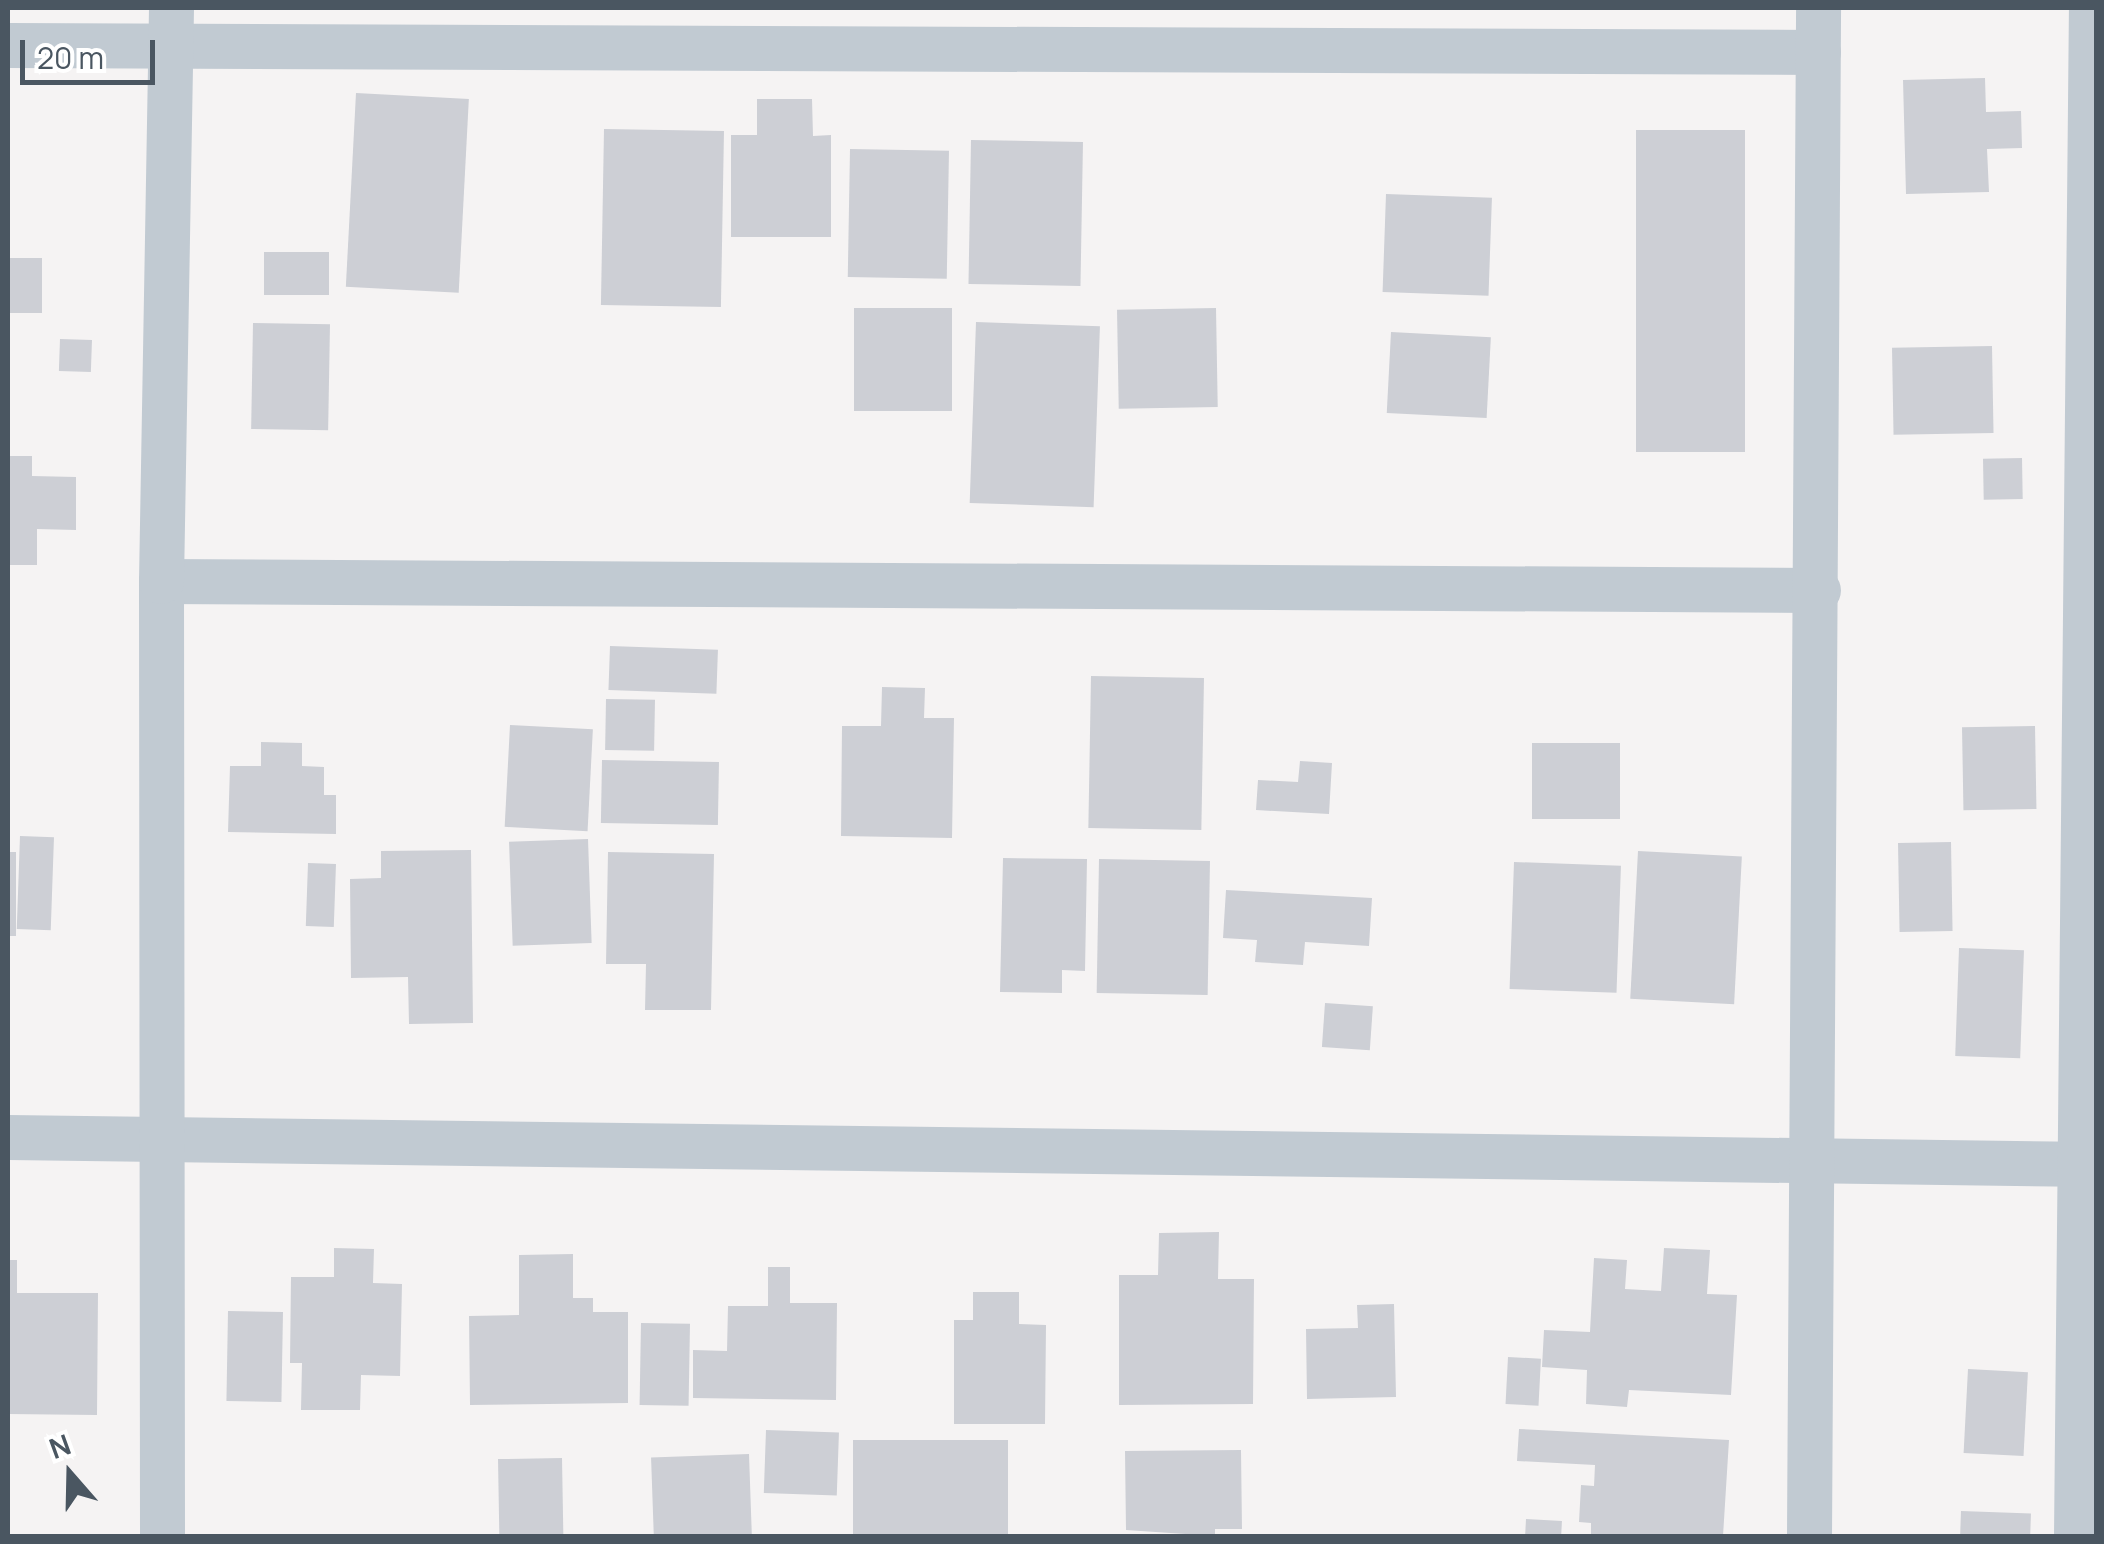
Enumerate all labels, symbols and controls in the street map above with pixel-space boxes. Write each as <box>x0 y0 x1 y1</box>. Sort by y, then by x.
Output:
scale bar <box>25 20 160 82</box>
text: 20 m <box>37 37 104 78</box>
north arrow <box>20 1424 120 1524</box>
text: N <box>44 1425 76 1467</box>

